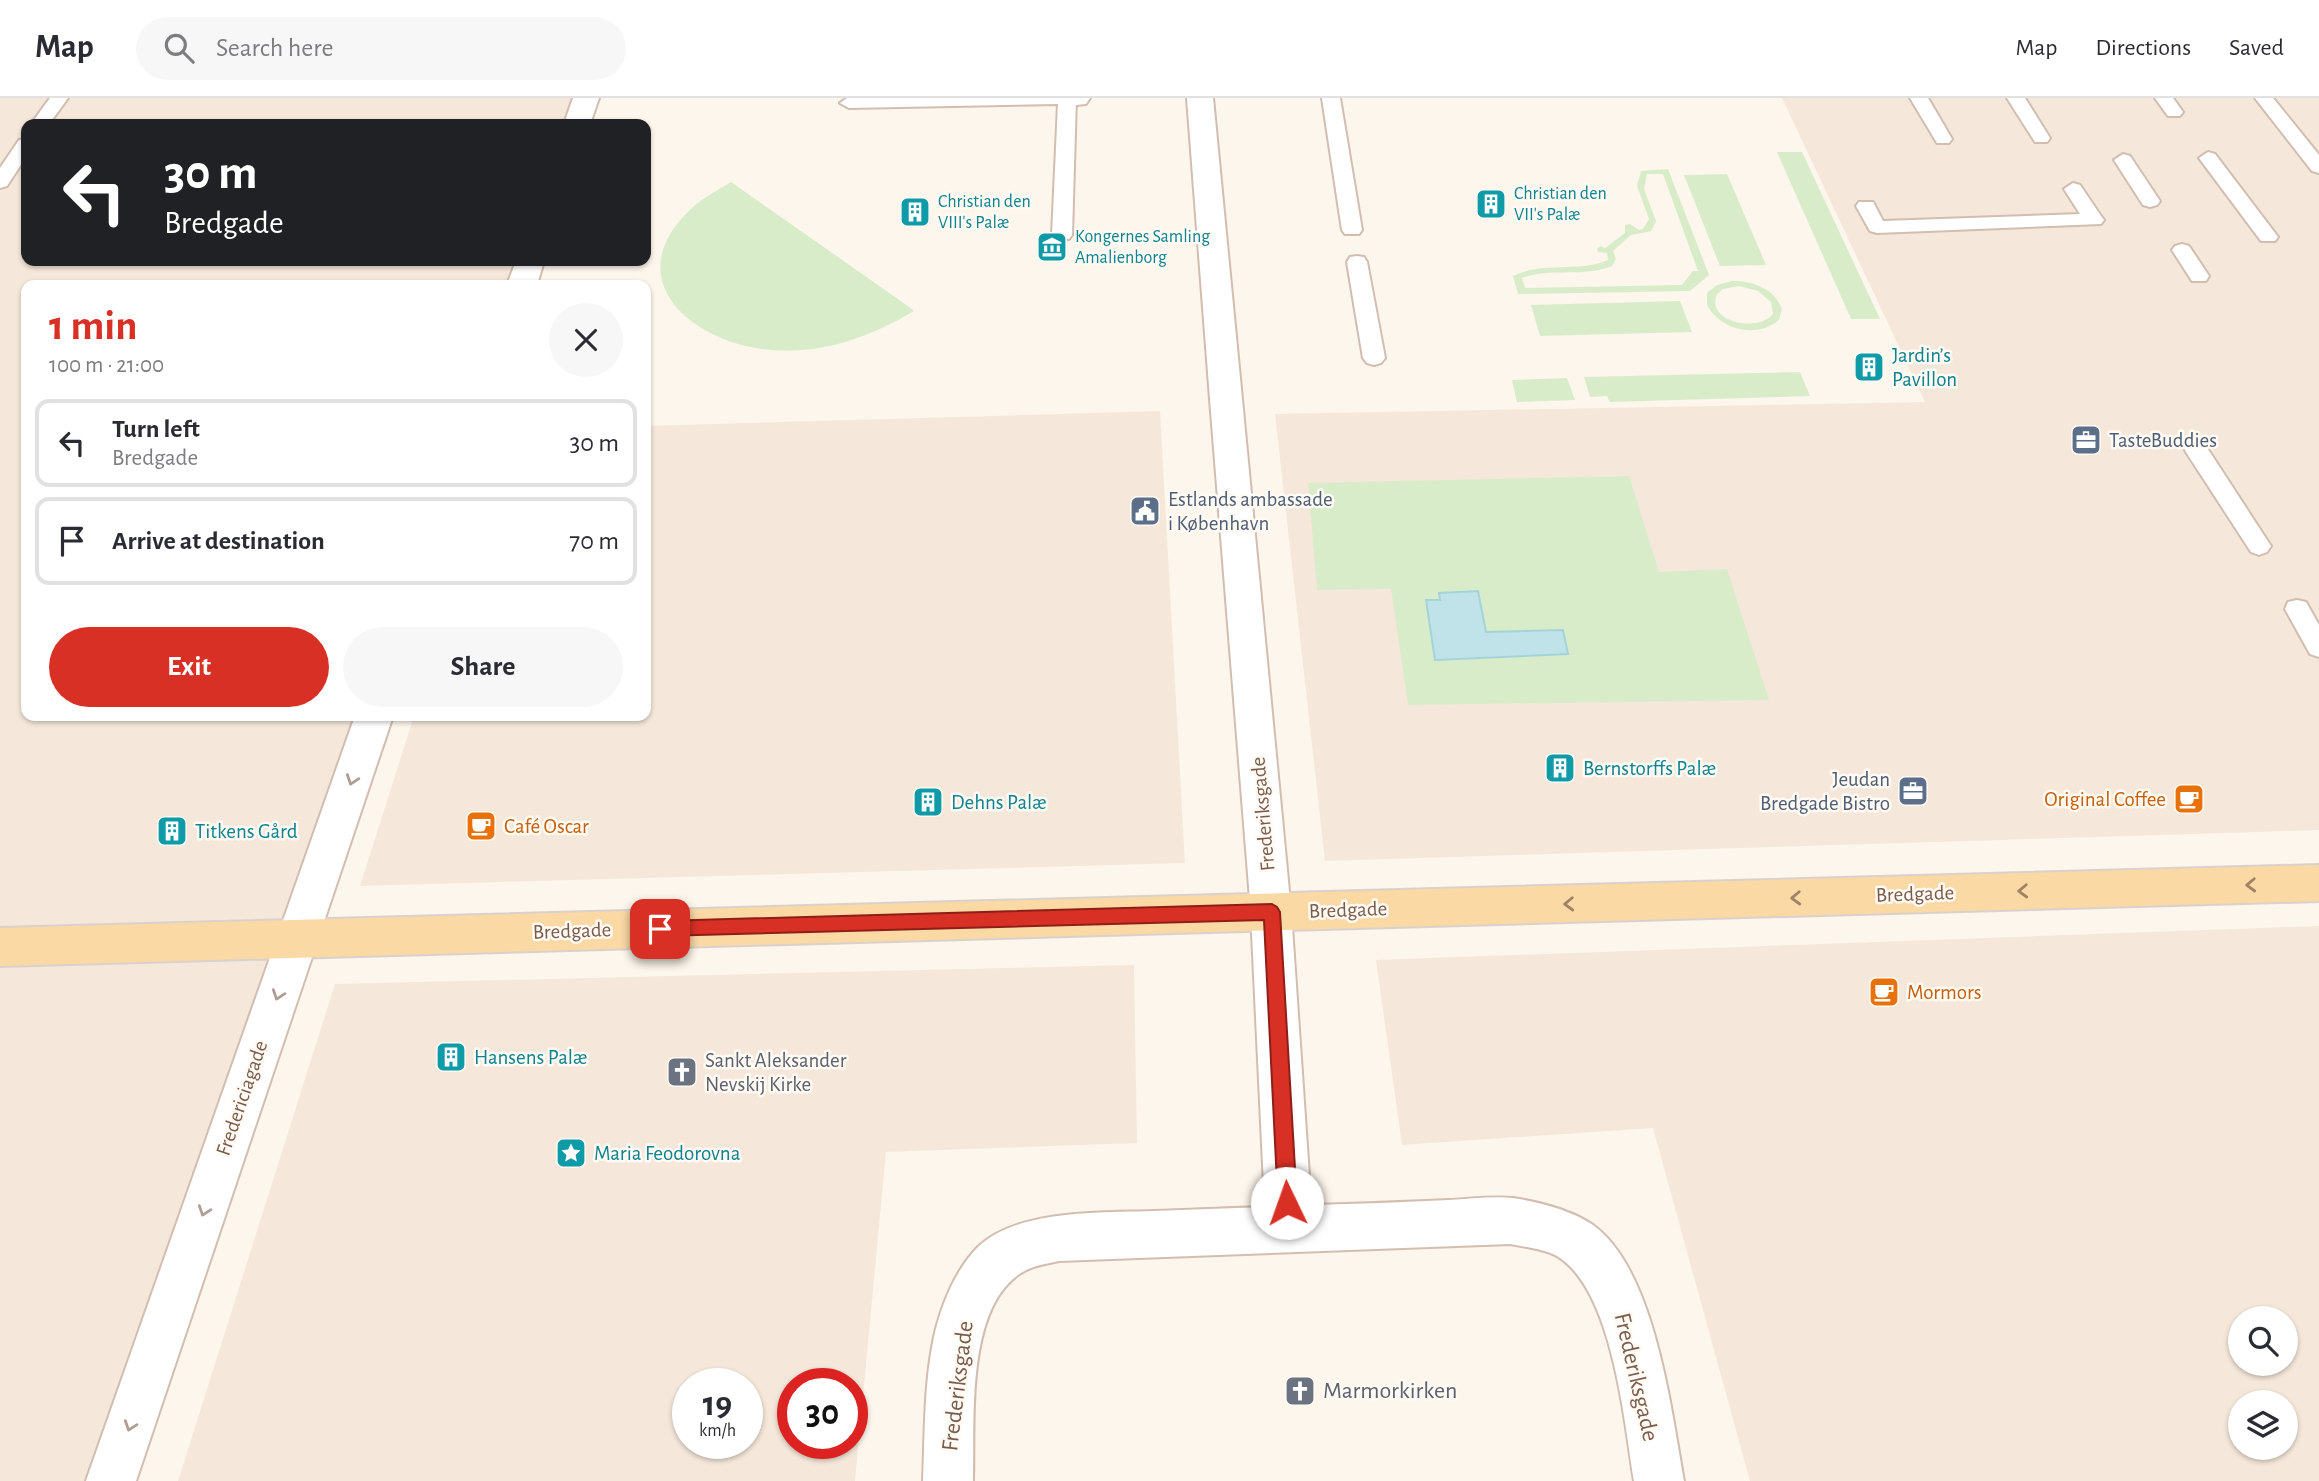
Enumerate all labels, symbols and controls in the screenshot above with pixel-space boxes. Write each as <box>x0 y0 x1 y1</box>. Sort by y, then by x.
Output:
search box <box>136 17 626 80</box>
icon: search <box>160 29 198 67</box>
text: Map <box>35 31 94 64</box>
text: Search here <box>216 35 334 61</box>
text: Map <box>2015 36 2057 60</box>
text: Directions <box>2095 36 2191 60</box>
text: Saved <box>2229 36 2284 60</box>
icon: left <box>49 147 140 238</box>
text: 30 m <box>164 149 258 198</box>
place label: Christian den VII's Palæ <box>1514 185 1607 224</box>
building icon: Christian den VII's Palæ <box>1474 187 1508 221</box>
place label: Christian den VIII's Palæ <box>938 193 1031 232</box>
building icon: Christian den VIII's Palæ <box>898 195 932 229</box>
text: Bredgade <box>164 207 284 239</box>
place label: Kongernes Samling Amalienborg <box>1075 228 1210 267</box>
museum icon: Kongernes Samling Amalienborg <box>1035 230 1069 264</box>
button: close <box>549 303 623 377</box>
text: 1 min <box>49 305 138 347</box>
place label: Jardin’s Pavillon <box>1892 345 1957 390</box>
building icon: Jardin’s Pavillon <box>1852 350 1886 384</box>
text: 100 m · 21:00 <box>49 354 164 377</box>
text: Turn left <box>112 416 200 442</box>
office icon: TasteBuddies <box>2069 423 2103 457</box>
icon: left <box>53 424 91 462</box>
text: 30 m <box>569 430 619 456</box>
place label: TasteBuddies <box>2109 430 2217 451</box>
text: Bredgade <box>112 447 198 470</box>
place label: Estlands ambassade i København <box>1168 489 1333 534</box>
public building icon: Estlands ambassade i København <box>1128 494 1162 528</box>
icon: arrive <box>53 522 91 560</box>
text: Arrive at destination <box>112 528 325 554</box>
text: 70 m <box>569 528 619 554</box>
button: Exit <box>49 627 329 707</box>
button: Share <box>343 627 623 707</box>
building icon: Bernstorffs Palæ <box>1543 751 1577 785</box>
street label: Frederiksgade <box>1248 756 1278 872</box>
place label: Bernstorffs Palæ <box>1583 758 1716 779</box>
place label: Jeudan Bredgade Bistro <box>1760 769 1890 814</box>
one-way arrow <box>346 774 360 786</box>
office icon: Jeudan Bredgade Bistro <box>1896 774 1930 808</box>
cafe icon: Original Coffee <box>2172 782 2206 816</box>
building icon: Dehns Palæ <box>911 785 945 819</box>
place label: Original Coffee <box>2044 789 2166 810</box>
place label: Dehns Palæ <box>951 792 1047 813</box>
cafe icon: Café Oscar <box>464 809 498 843</box>
building icon: Titkens Gård <box>155 814 189 848</box>
place label: Café Oscar <box>504 816 589 837</box>
place label: Titkens Gård <box>195 821 298 842</box>
one-way arrow <box>2245 877 2256 893</box>
street label: Bredgade <box>1875 882 1955 906</box>
one-way arrow <box>2018 884 2029 899</box>
one-way arrow <box>1790 890 1801 905</box>
one-way arrow <box>1563 896 1574 911</box>
street label: Bredgade <box>1308 898 1388 922</box>
pin <box>630 899 690 959</box>
icon: arrive <box>641 910 679 948</box>
street label: Bredgade <box>532 919 612 943</box>
cafe icon: Mormors <box>1867 975 1901 1009</box>
place label: Mormors <box>1907 982 1982 1003</box>
one-way arrow <box>272 989 286 1001</box>
street label: Fredericiagade <box>212 1038 272 1158</box>
building icon: Hansens Palæ <box>434 1040 468 1074</box>
place label: Hansens Palæ <box>474 1047 587 1068</box>
place label: Sankt Aleksander Nevskij Kirke <box>705 1050 847 1095</box>
church icon: Sankt Aleksander Nevskij Kirke <box>665 1055 699 1089</box>
place icon: Maria Feodorovna <box>554 1136 588 1170</box>
place label: Maria Feodorovna <box>594 1143 741 1164</box>
position arrow <box>1250 1166 1324 1240</box>
one-way arrow <box>198 1204 212 1216</box>
map controls <box>2228 1306 2298 1460</box>
button: search <box>2228 1306 2298 1376</box>
street label: Frederiksgade <box>1610 1310 1662 1444</box>
street label: Frederiksgade <box>938 1319 978 1453</box>
speed limit sign: 30 <box>777 1368 868 1459</box>
church icon: Marmorkirken <box>1283 1374 1317 1408</box>
place label: Marmorkirken <box>1323 1379 1457 1403</box>
text: 19 <box>703 1387 732 1422</box>
button: layers <box>2228 1390 2298 1460</box>
one-way arrow <box>124 1419 138 1431</box>
text: km/h <box>699 1422 736 1440</box>

